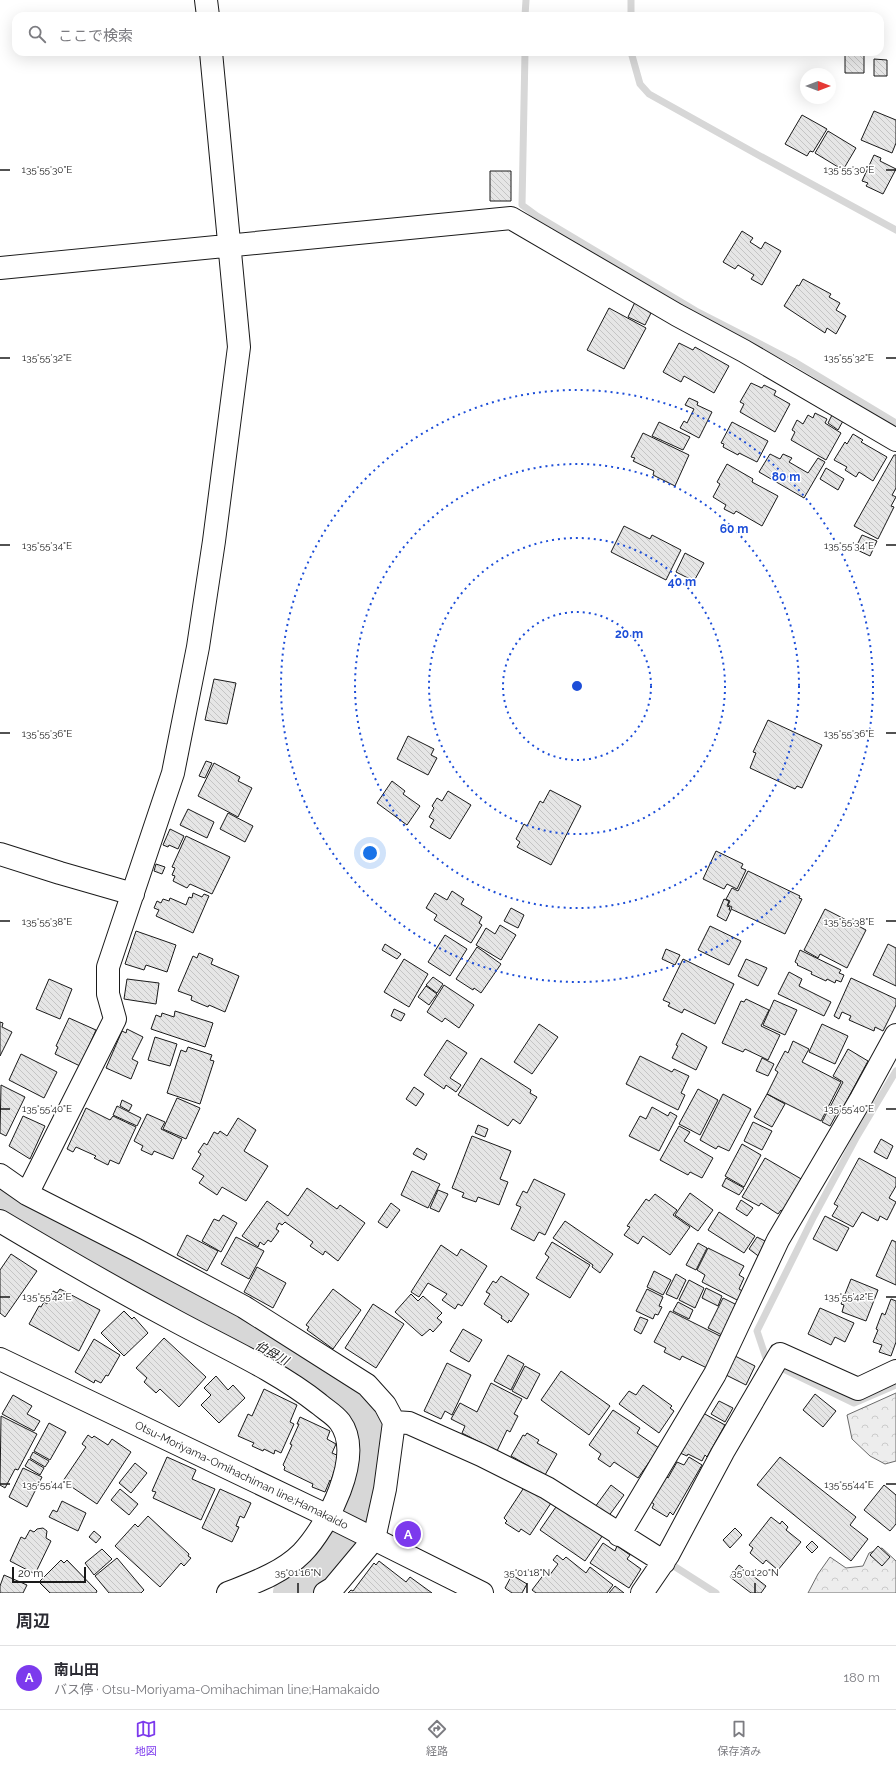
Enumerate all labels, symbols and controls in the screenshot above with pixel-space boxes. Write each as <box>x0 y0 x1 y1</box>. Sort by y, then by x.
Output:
search box <box>12 12 884 56</box>
icon: search <box>26 23 48 45</box>
text: ここで検索 <box>58 27 133 45</box>
north arrow <box>800 68 836 104</box>
text: 135°55'30"E <box>22 164 72 175</box>
text: 135°55'30"E <box>824 164 874 175</box>
text: 135°55'32"E <box>22 352 72 363</box>
text: 135°55'32"E <box>824 352 874 363</box>
text: 80 m <box>772 470 800 484</box>
text: 60 m <box>720 522 748 536</box>
text: 135°55'34"E <box>22 540 72 551</box>
text: 135°55'34"E <box>824 540 874 551</box>
text: 40 m <box>668 575 696 589</box>
text: 20 m <box>615 627 643 641</box>
centre of rings <box>570 679 584 693</box>
text: 135°55'36"E <box>22 728 72 739</box>
text: 135°55'36"E <box>824 728 874 739</box>
your location <box>360 843 380 863</box>
text: 135°55'38"E <box>22 916 72 927</box>
text: 135°55'38"E <box>824 916 874 927</box>
text: 135°55'40"E <box>22 1103 72 1114</box>
text: 135°55'40"E <box>824 1103 874 1114</box>
text: 135°55'42"E <box>22 1291 72 1302</box>
text: 135°55'42"E <box>824 1291 874 1302</box>
water label: 伯母川 <box>253 1338 293 1369</box>
street label: Otsu-Moriyama-Omihachiman line;Hamakaido <box>133 1418 351 1532</box>
text: 135°55'44"E <box>22 1479 72 1490</box>
text: 135°55'44"E <box>824 1479 874 1490</box>
pin: A <box>395 1519 421 1549</box>
scale bar <box>12 1565 86 1584</box>
text: 20 m <box>18 1567 43 1580</box>
text: 35°01'16"N <box>275 1567 321 1578</box>
text: 35°01'18"N <box>504 1567 550 1578</box>
text: 35°01'20"N <box>731 1567 779 1578</box>
text: 周辺 <box>16 1611 50 1631</box>
text: 南山田 <box>54 1661 99 1679</box>
text: A <box>25 1670 33 1685</box>
text: 180 m <box>844 1670 880 1685</box>
text: バス停 · Otsu-Moriyama-Omihachiman line;Hamakaido <box>54 1682 380 1697</box>
tab: 地図 <box>135 1718 157 1758</box>
tab: 経路 <box>426 1718 448 1758</box>
tab: 保存済み <box>717 1718 761 1758</box>

